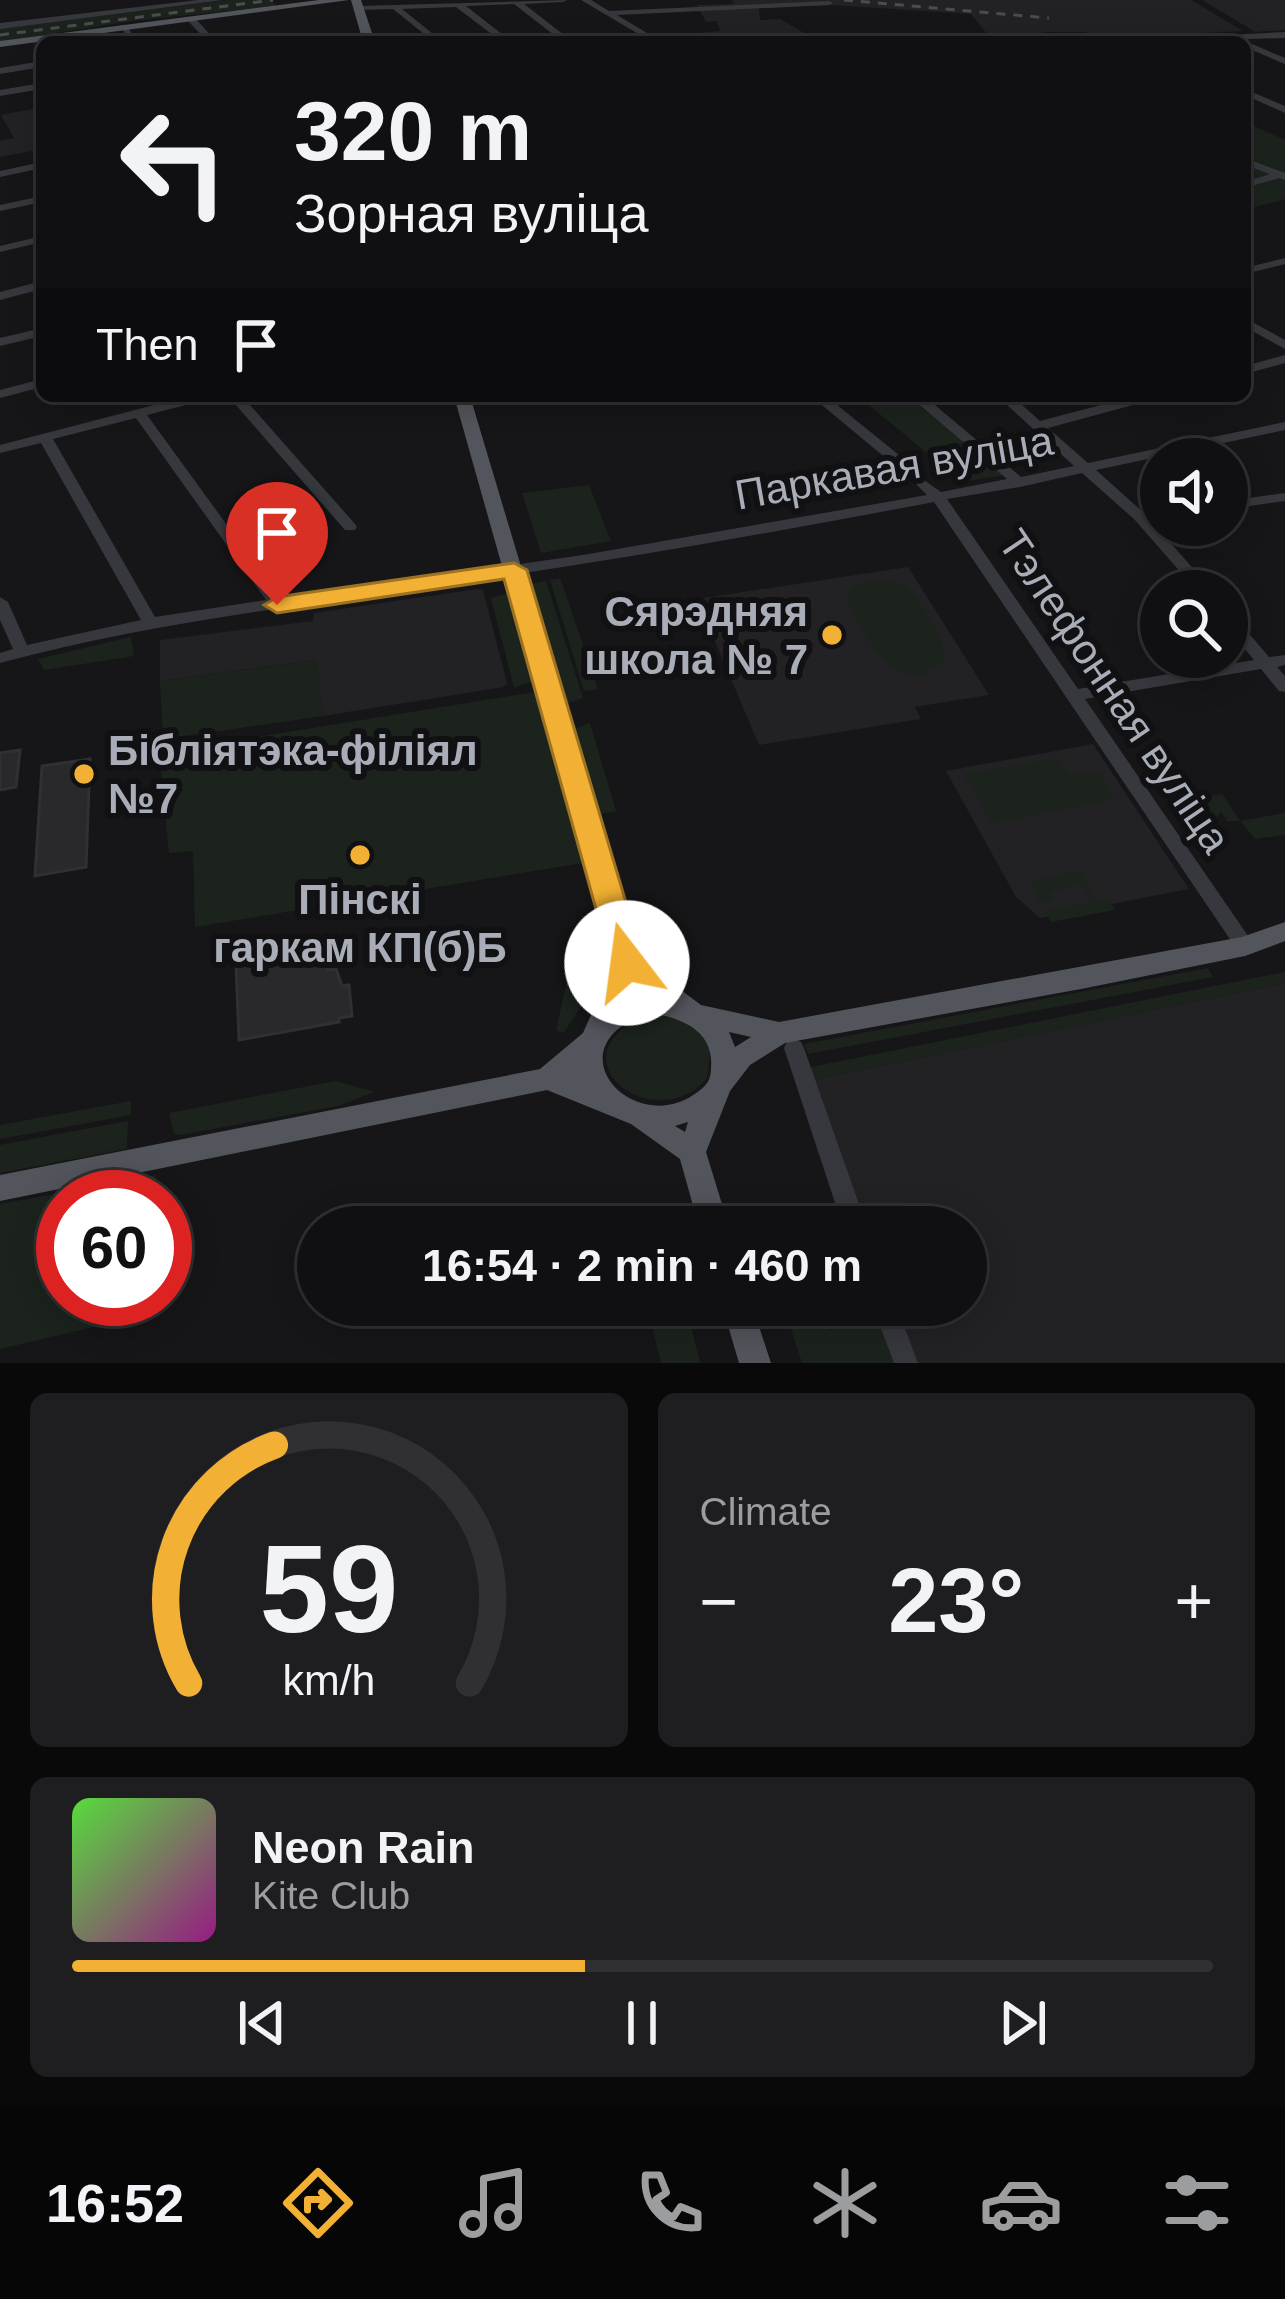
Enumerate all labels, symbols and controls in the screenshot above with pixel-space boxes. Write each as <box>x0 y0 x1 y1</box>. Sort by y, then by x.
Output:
icon: left <box>96 84 252 240</box>
text: 320 m <box>294 84 532 178</box>
text: Зорная вуліца <box>294 183 649 243</box>
icon: arrive <box>223 312 289 378</box>
text: Then <box>96 319 199 370</box>
street label: Паркавая вуліца <box>732 416 1057 519</box>
map controls <box>1140 438 1248 678</box>
button: sound <box>1140 438 1248 546</box>
pin <box>226 482 328 605</box>
icon: arrive <box>244 500 310 566</box>
street label: Тэлефонная вуліца <box>989 521 1240 862</box>
button: search <box>1140 570 1248 678</box>
place label: Сярэдняя школа № 7 <box>584 588 808 683</box>
marker: Сярэдняя школа № 7 <box>819 622 845 648</box>
place label: Бібліятэка-філіял №7 <box>108 727 478 822</box>
marker: Бібліятэка-філіял №7 <box>71 761 97 787</box>
marker: Пінскі гаркам КП(б)Б <box>347 842 373 868</box>
place label: Пінскі гаркам КП(б)Б <box>213 876 507 971</box>
position arrow <box>564 900 690 1026</box>
speed limit sign: 60 <box>36 1170 192 1326</box>
text: 16:54 · 2 min · 460 m <box>422 1240 862 1291</box>
text: Climate <box>700 1490 832 1533</box>
text: 59 <box>259 1519 398 1658</box>
text: 23° <box>888 1551 1024 1651</box>
text: − <box>700 1564 738 1638</box>
text: + <box>1174 1564 1213 1638</box>
text: km/h <box>282 1656 375 1704</box>
text: Neon Rain <box>252 1822 475 1873</box>
text: Kite Club <box>252 1874 410 1917</box>
icon: previous <box>229 1990 295 2056</box>
icon: pause <box>609 1990 675 2056</box>
icon: next <box>990 1990 1056 2056</box>
icon: directions <box>276 2161 360 2245</box>
icon: music <box>452 2161 536 2245</box>
icon: phone <box>628 2161 712 2245</box>
icon: climate <box>803 2161 887 2245</box>
icon: car <box>979 2161 1063 2245</box>
icon: filters <box>1155 2161 1239 2245</box>
text: 16:52 <box>46 2173 184 2233</box>

